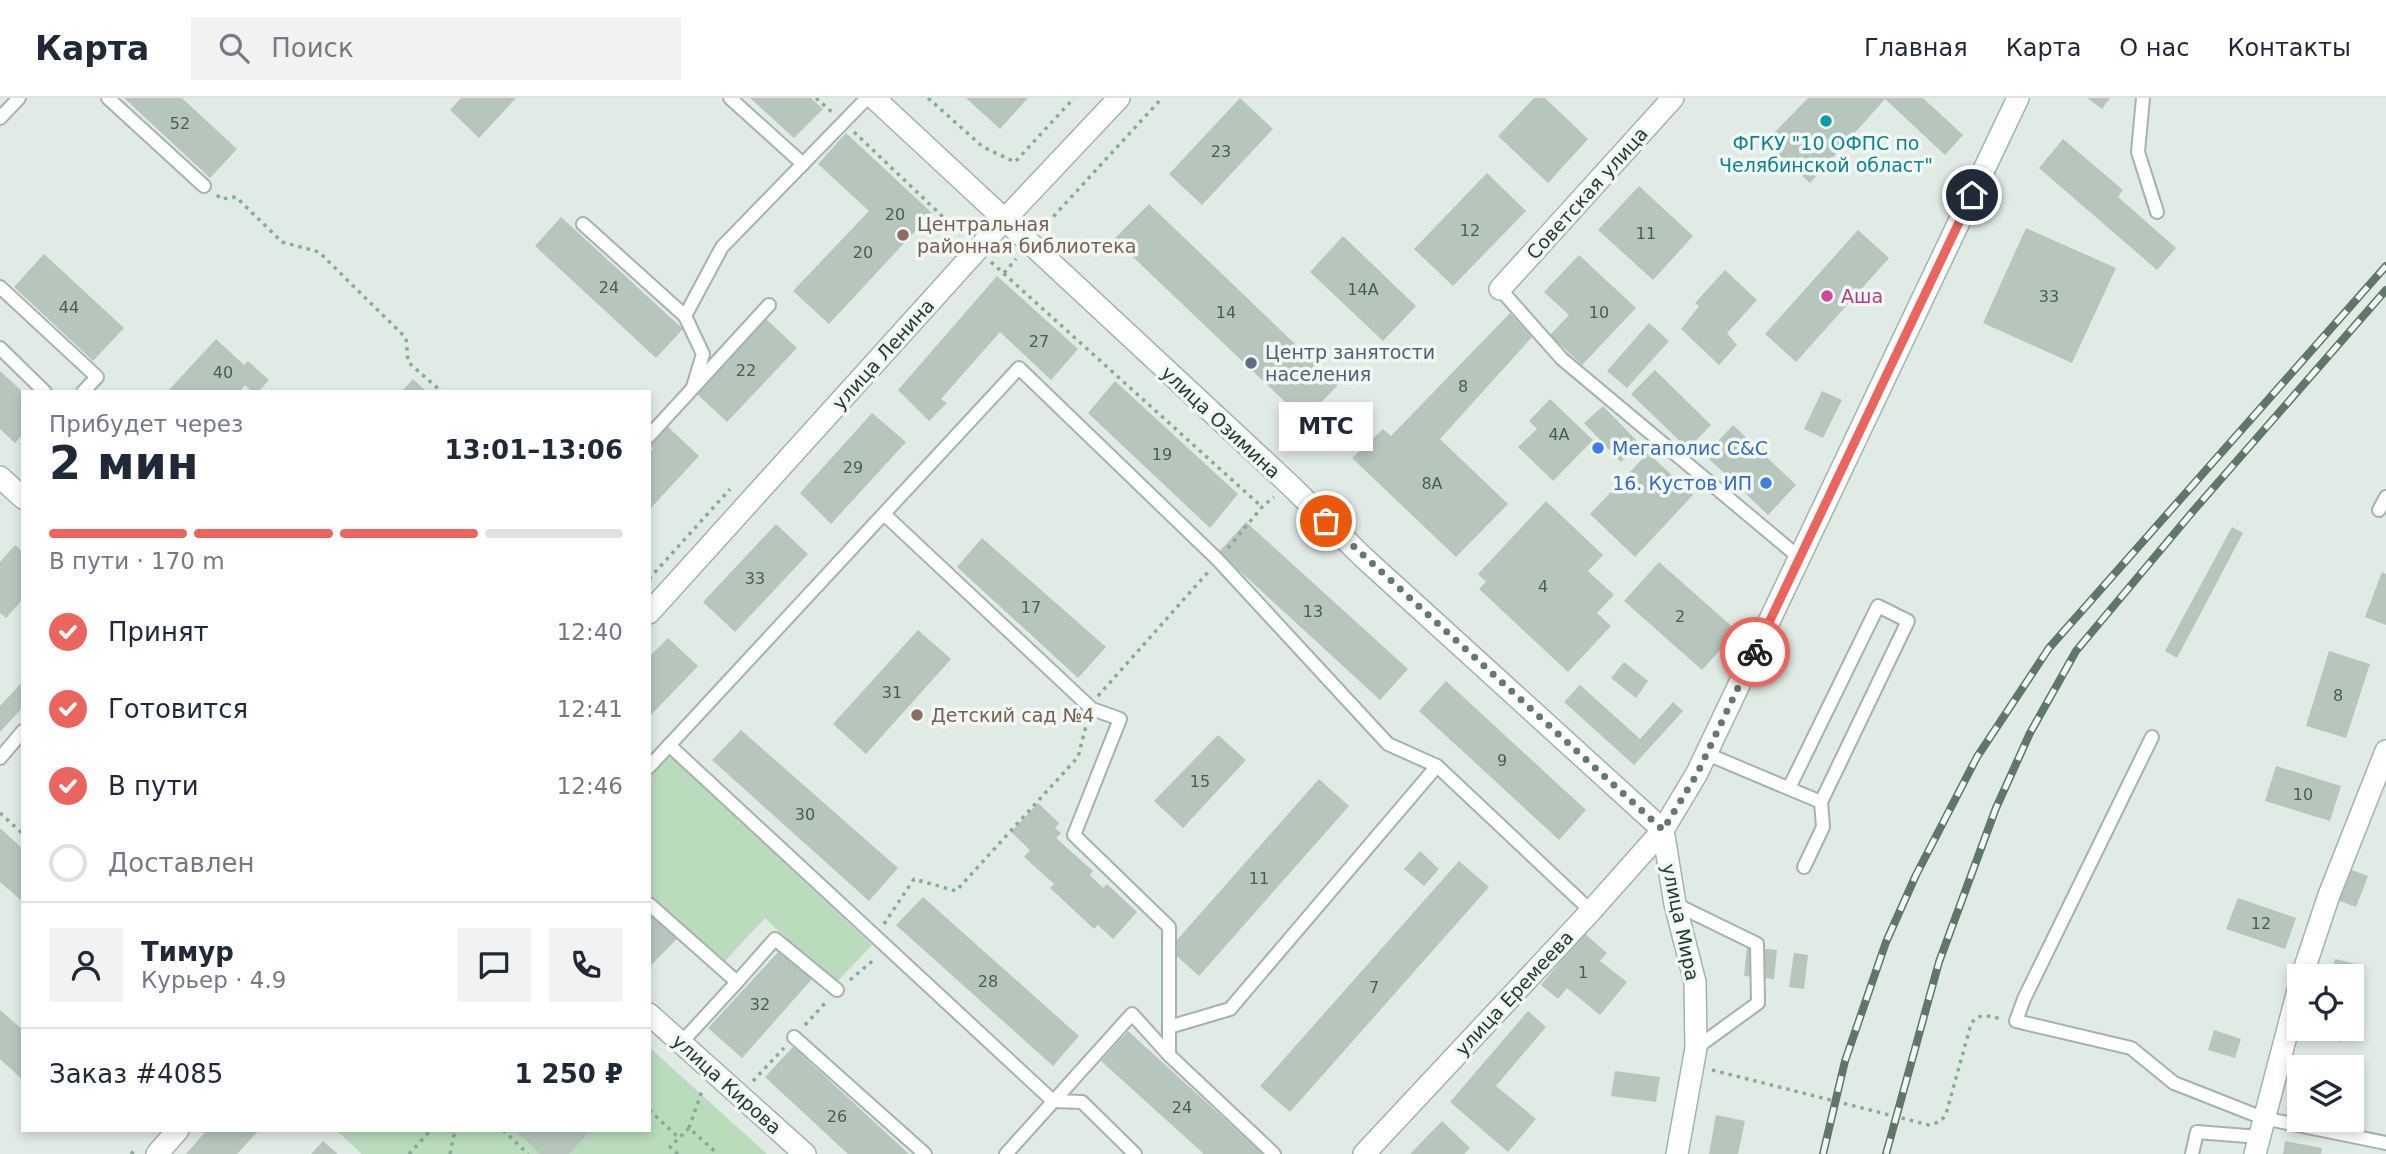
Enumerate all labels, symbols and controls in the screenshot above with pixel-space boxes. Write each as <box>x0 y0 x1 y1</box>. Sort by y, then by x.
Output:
search box <box>191 17 681 80</box>
text: Карта <box>35 29 149 68</box>
icon: search <box>215 29 253 67</box>
text: Поиск <box>271 33 354 63</box>
text: Главная <box>1864 34 1968 62</box>
text: Карта <box>2006 34 2081 62</box>
text: О нас <box>2119 34 2189 62</box>
text: Контакты <box>2227 34 2351 62</box>
marker: ФГКУ "10 ОФПС по Челябинской област" <box>1818 113 1834 129</box>
house number: 52 <box>170 114 190 133</box>
street label: Советская улица <box>1522 122 1652 264</box>
place label: ФГКУ "10 ОФПС по Челябинской област" <box>1719 132 1933 176</box>
house number: 23 <box>1211 142 1231 161</box>
pin <box>1942 165 2002 225</box>
icon: home <box>1953 176 1991 214</box>
house number: 20 <box>885 205 905 224</box>
place label: Центральная районная библиотека <box>917 213 1136 257</box>
house number: 12 <box>1460 221 1480 240</box>
house number: 11 <box>1636 224 1656 243</box>
marker: Центральная районная библиотека <box>895 227 911 243</box>
house number: 20 <box>853 243 873 262</box>
house number: 24 <box>599 278 619 297</box>
house number: 14А <box>1347 280 1379 299</box>
place label: Аша <box>1841 285 1883 307</box>
house number: 33 <box>2039 287 2059 306</box>
marker: Аша <box>1819 288 1835 304</box>
street label: улица Ленина <box>828 294 938 414</box>
house number: 44 <box>59 298 79 317</box>
house number: 14 <box>1216 303 1236 322</box>
house number: 10 <box>1589 303 1609 322</box>
house number: 27 <box>1029 332 1049 351</box>
place label: Центр занятости населения <box>1265 341 1435 385</box>
marker: Центр занятости населения <box>1243 355 1259 371</box>
house number: 22 <box>736 361 756 380</box>
street label: улица Озимина <box>1157 361 1285 483</box>
house number: 40 <box>213 363 233 382</box>
house number: 8 <box>1458 377 1468 396</box>
callout: МТС <box>1279 402 1373 451</box>
text: Прибудет через <box>49 411 243 437</box>
text: МТС <box>1298 413 1354 439</box>
house number: 4А <box>1548 425 1570 444</box>
text: 13:01–13:06 <box>444 435 623 465</box>
text: 2 мин <box>49 436 199 490</box>
place label: Мегаполис C&C <box>1612 437 1768 459</box>
marker: Мегаполис C&C <box>1590 440 1606 456</box>
house number: 19 <box>1152 445 1172 464</box>
house number: 29 <box>843 458 863 477</box>
place label: 16. Кустов ИП <box>1612 472 1752 494</box>
house number: 8А <box>1421 474 1443 493</box>
marker: 16. Кустов ИП <box>1758 475 1774 491</box>
pin <box>1296 491 1356 551</box>
icon: bag <box>1307 502 1345 540</box>
text: В пути · 170 m <box>49 548 225 574</box>
house number: 33 <box>745 569 765 588</box>
house number: 4 <box>1538 577 1548 596</box>
house number: 17 <box>1021 598 1041 617</box>
house number: 13 <box>1303 602 1323 621</box>
house number: 2 <box>1675 607 1685 626</box>
icon: check <box>49 613 87 651</box>
text: Принят <box>108 617 209 647</box>
courier <box>1720 617 1790 687</box>
text: 12:40 <box>557 619 623 645</box>
icon: bike <box>1736 633 1774 671</box>
house number: 31 <box>882 683 902 702</box>
house number: 8 <box>2333 686 2343 705</box>
icon: check <box>49 690 87 728</box>
text: Готовится <box>108 694 248 724</box>
text: 12:41 <box>557 696 623 722</box>
place label: Детский сад №4 <box>931 704 1094 726</box>
marker: Детский сад №4 <box>909 707 925 723</box>
house number: 9 <box>1497 751 1507 770</box>
icon: check <box>49 767 87 805</box>
text: В пути <box>108 771 199 801</box>
house number: 15 <box>1190 772 1210 791</box>
text: 12:46 <box>557 773 623 799</box>
house number: 10 <box>2293 785 2313 804</box>
house number: 30 <box>795 805 815 824</box>
text: Доставлен <box>108 848 255 878</box>
street label: улица Мира <box>1658 862 1704 982</box>
house number: 11 <box>1249 869 1269 888</box>
house number: 12 <box>2251 914 2271 933</box>
street label: улица Еремеева <box>1450 926 1578 1060</box>
button: person <box>49 928 123 1002</box>
button: chat <box>457 928 531 1002</box>
button: phone <box>549 928 623 1002</box>
text: Тимур <box>141 937 234 967</box>
house number: 1 <box>1578 963 1588 982</box>
map controls <box>2287 964 2364 1132</box>
button: locate <box>2287 964 2364 1041</box>
text: Курьер · 4.9 <box>141 967 286 993</box>
house number: 28 <box>978 972 998 991</box>
house number: 7 <box>1369 978 1379 997</box>
house number: 32 <box>750 995 770 1014</box>
street label: улица Кирова <box>668 1029 786 1139</box>
button: layers <box>2287 1055 2364 1132</box>
text: Заказ #4085 <box>49 1059 223 1089</box>
text: 1 250 ₽ <box>514 1059 623 1089</box>
house number: 24 <box>1172 1098 1192 1117</box>
house number: 26 <box>827 1107 847 1126</box>

